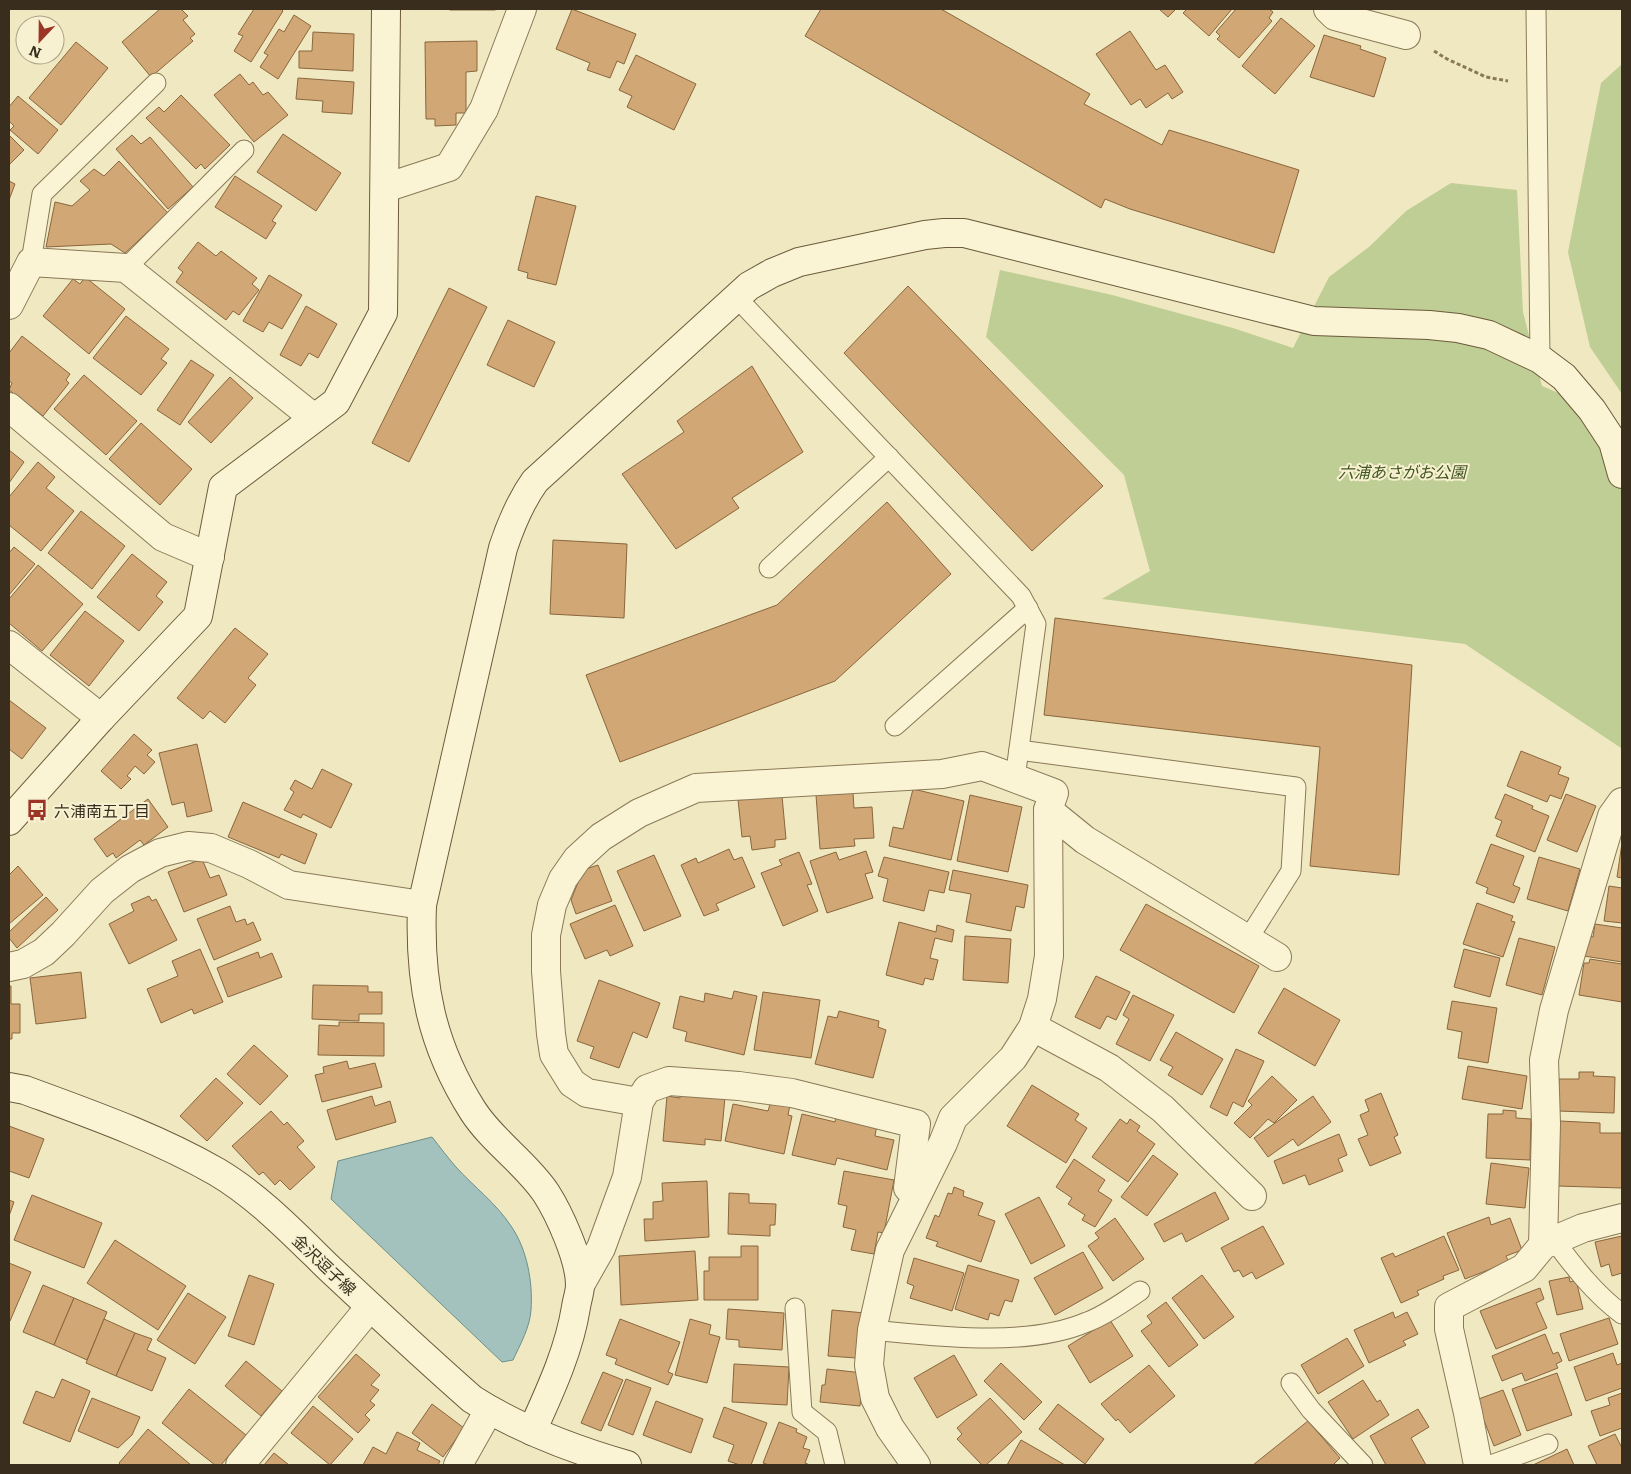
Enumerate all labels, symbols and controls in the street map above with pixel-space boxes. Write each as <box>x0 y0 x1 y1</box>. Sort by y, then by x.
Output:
north arrow <box>15 15 65 65</box>
text: N <box>25 41 44 64</box>
park label: 六浦あさがお公園 <box>1338 459 1468 483</box>
bus stop icon: 六浦南五丁目 <box>24 797 50 823</box>
place label: 六浦南五丁目 <box>54 798 150 822</box>
street label: 金沢逗子線 <box>288 1228 362 1300</box>

